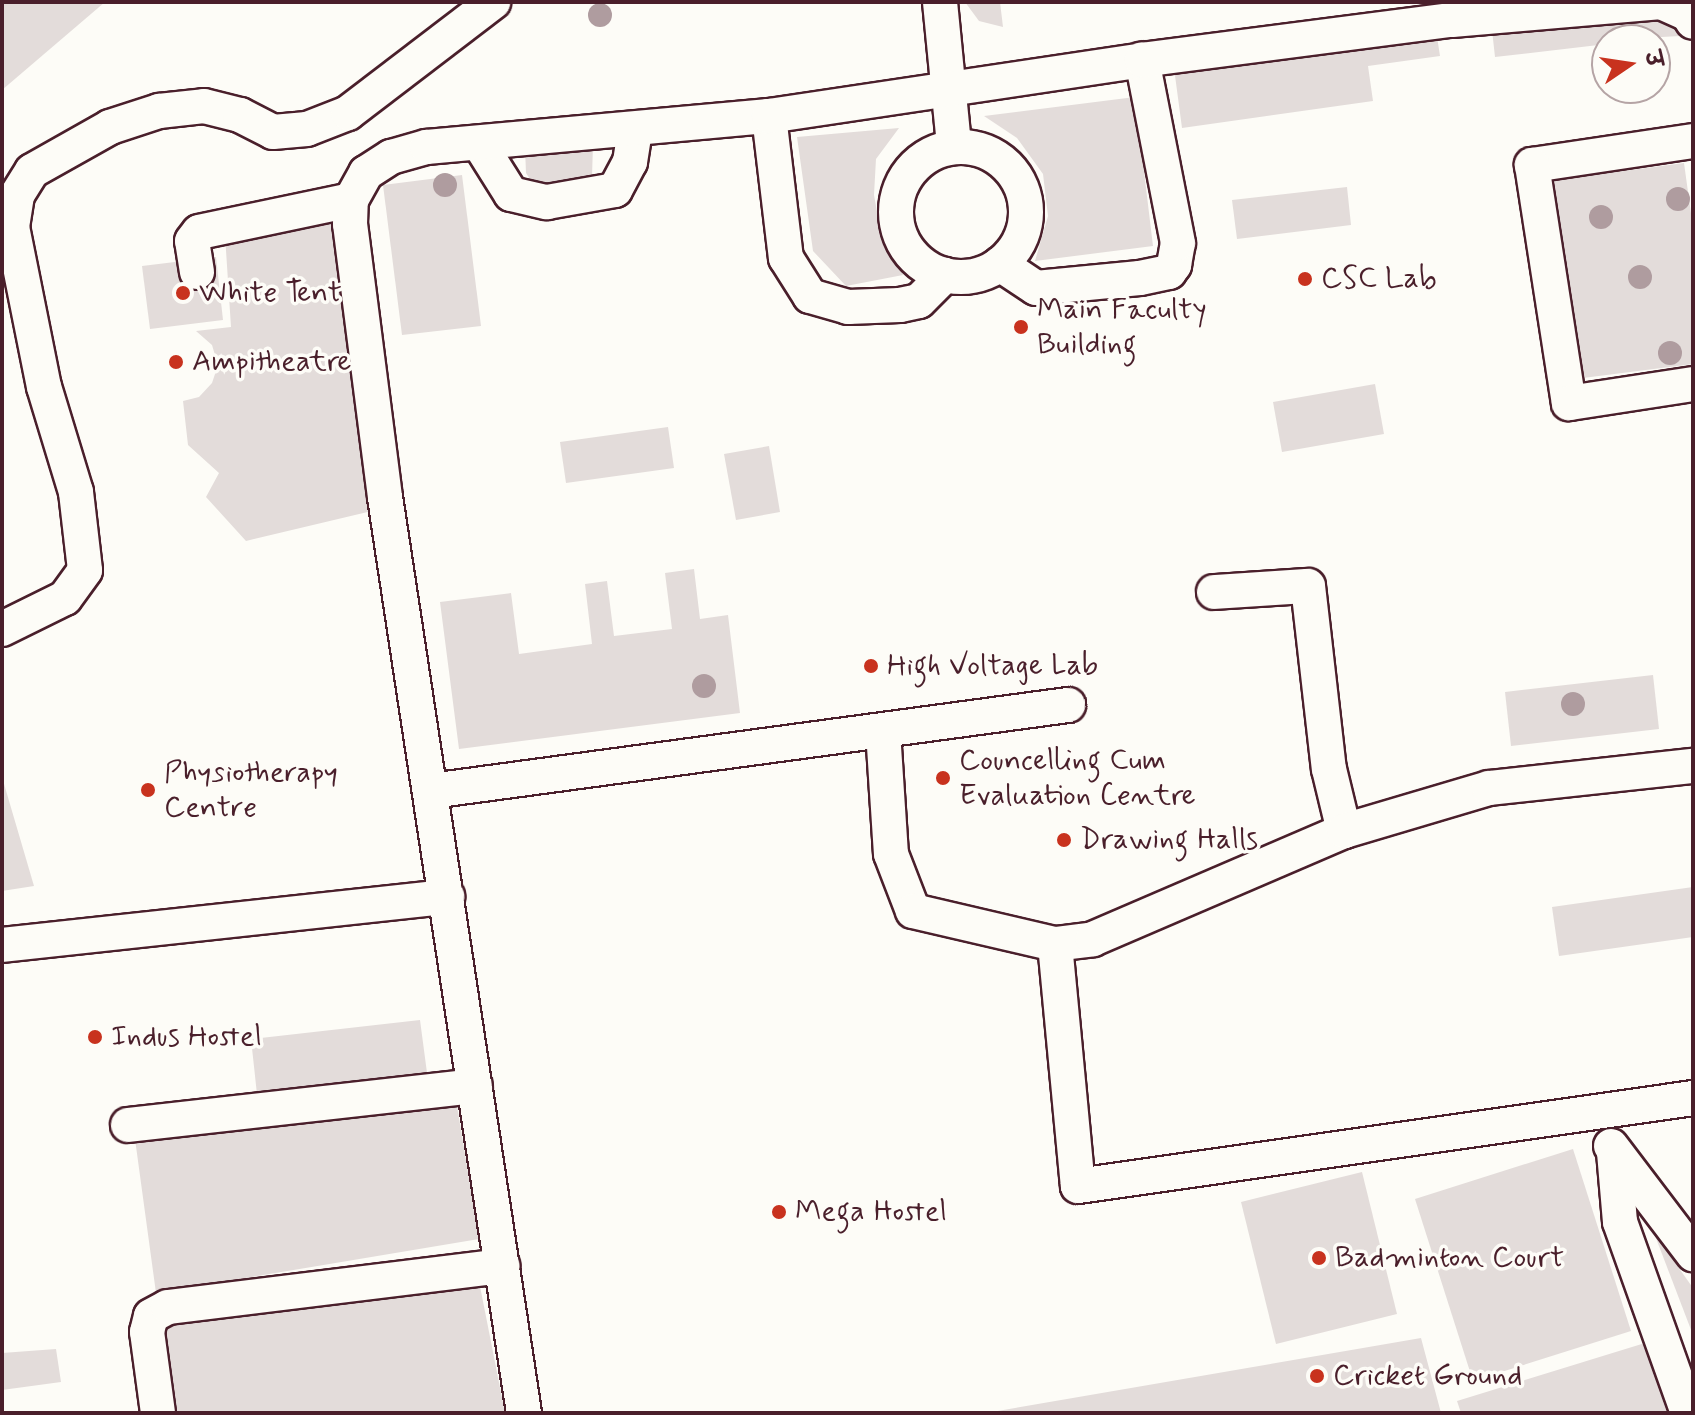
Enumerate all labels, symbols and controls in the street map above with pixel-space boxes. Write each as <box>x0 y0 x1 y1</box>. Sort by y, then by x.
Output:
north arrow <box>1591 24 1671 104</box>
text: उ <box>1637 49 1668 69</box>
place label: CSC Lab <box>1321 261 1437 297</box>
marker: CSC Lab <box>1296 270 1314 288</box>
place label: White Tent <box>199 275 343 311</box>
marker: White Tent <box>174 284 192 302</box>
place label: Main Faculty Building <box>1037 292 1204 362</box>
marker: Main Faculty Building <box>1012 318 1030 336</box>
place label: Ampitheatre <box>192 344 351 380</box>
marker: Ampitheatre <box>167 353 185 371</box>
place label: High Voltage Lab <box>887 648 1102 684</box>
marker: High Voltage Lab <box>862 657 880 675</box>
place label: Councelling Cum Evaluation Centre <box>959 743 1192 814</box>
place label: Physiotherapy Centre <box>164 755 338 826</box>
marker: Councelling Cum Evaluation Centre <box>934 769 952 787</box>
marker: Physiotherapy Centre <box>139 781 157 799</box>
place label: Drawing Halls <box>1080 822 1258 858</box>
marker: Drawing Halls <box>1055 831 1073 849</box>
place label: Indus Hostel <box>111 1019 263 1055</box>
marker: Indus Hostel <box>86 1028 104 1046</box>
place label: Mega Hostel <box>795 1194 948 1230</box>
marker: Mega Hostel <box>770 1203 788 1221</box>
place label: Badminton Court <box>1335 1240 1564 1276</box>
marker: Badminton Court <box>1310 1249 1328 1267</box>
place label: Cricket Ground <box>1333 1358 1521 1394</box>
marker: Cricket Ground <box>1308 1367 1326 1385</box>

